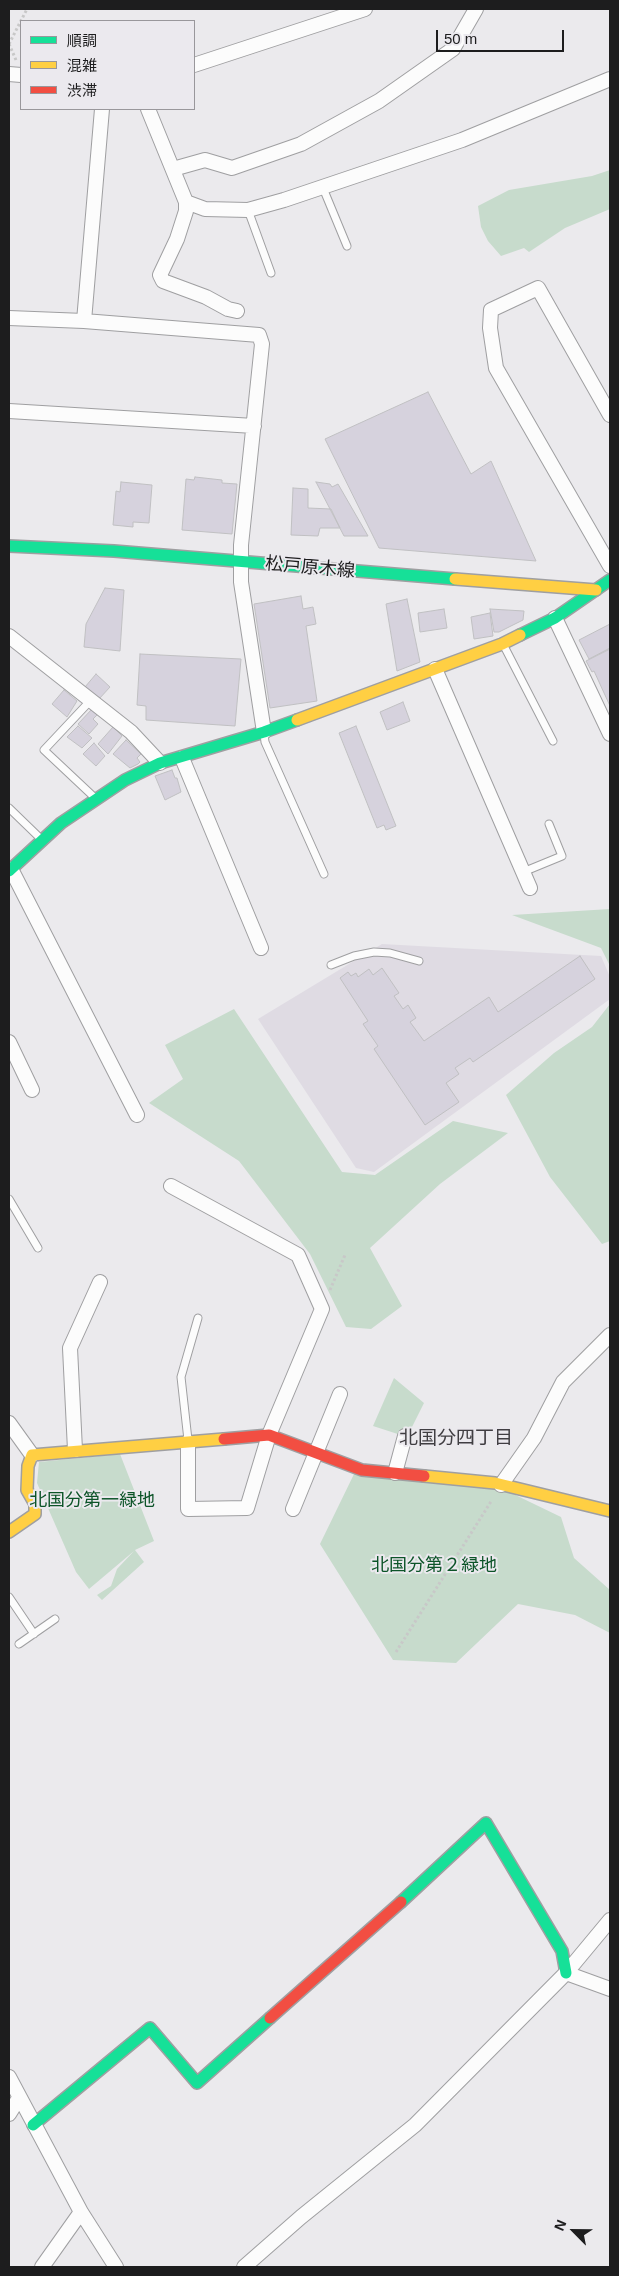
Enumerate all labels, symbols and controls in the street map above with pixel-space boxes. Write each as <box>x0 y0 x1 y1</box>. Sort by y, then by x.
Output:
legend <box>20 20 195 110</box>
scale bar <box>439 20 566 52</box>
text: 50 m <box>444 30 477 47</box>
text: 順調 <box>67 32 97 49</box>
text: 混雑 <box>67 57 97 74</box>
text: 渋滞 <box>67 82 97 99</box>
street label: 松戸原木線 <box>264 553 356 583</box>
district label: 北国分四丁目 <box>399 1428 513 1450</box>
park label: 北国分第一緑地 <box>29 1490 155 1512</box>
park label: 北国分第２緑地 <box>371 1555 497 1577</box>
north arrow <box>549 2206 599 2256</box>
text: N <box>551 2217 570 2233</box>

